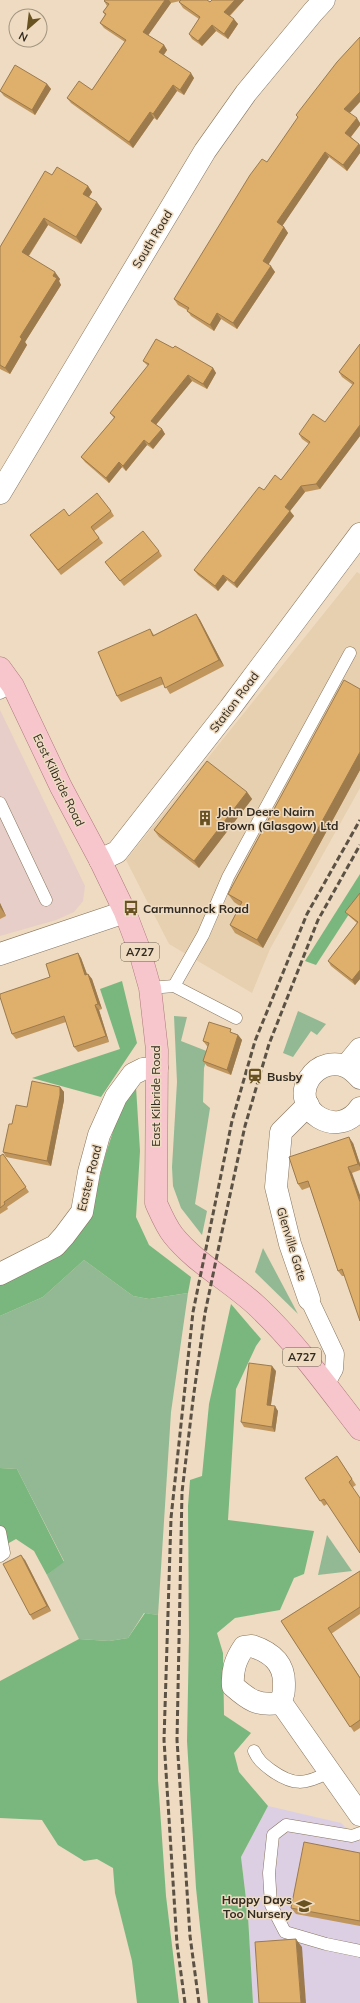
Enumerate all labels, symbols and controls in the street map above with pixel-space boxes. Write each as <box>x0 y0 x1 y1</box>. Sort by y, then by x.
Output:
north arrow <box>8 8 48 48</box>
text: N <box>16 29 30 45</box>
street label: South Road <box>129 207 175 271</box>
street label: Station Road <box>206 669 262 735</box>
street label: East Kilbride Road <box>30 731 88 829</box>
place label: John Deere Nairn Brown (Glasgow) Ltd <box>217 804 339 833</box>
building icon: John Deere Nairn Brown (Glasgow) Ltd <box>196 809 214 827</box>
bus stop icon: Carmunnock Road <box>122 899 140 917</box>
place label: Carmunnock Road <box>143 901 249 916</box>
road number: A727 <box>121 943 159 961</box>
street label: East Kilbride Road <box>148 1045 163 1147</box>
station icon: Busby <box>246 1067 264 1085</box>
place label: Busby <box>267 1069 303 1084</box>
street label: Easter Road <box>74 1143 104 1213</box>
street label: Glenville Gate <box>274 1205 310 1283</box>
road number: A727 <box>283 1348 321 1366</box>
place label: Happy Days Too Nursery <box>222 1892 292 1921</box>
school or university icon: Happy Days Too Nursery <box>295 1897 313 1915</box>

